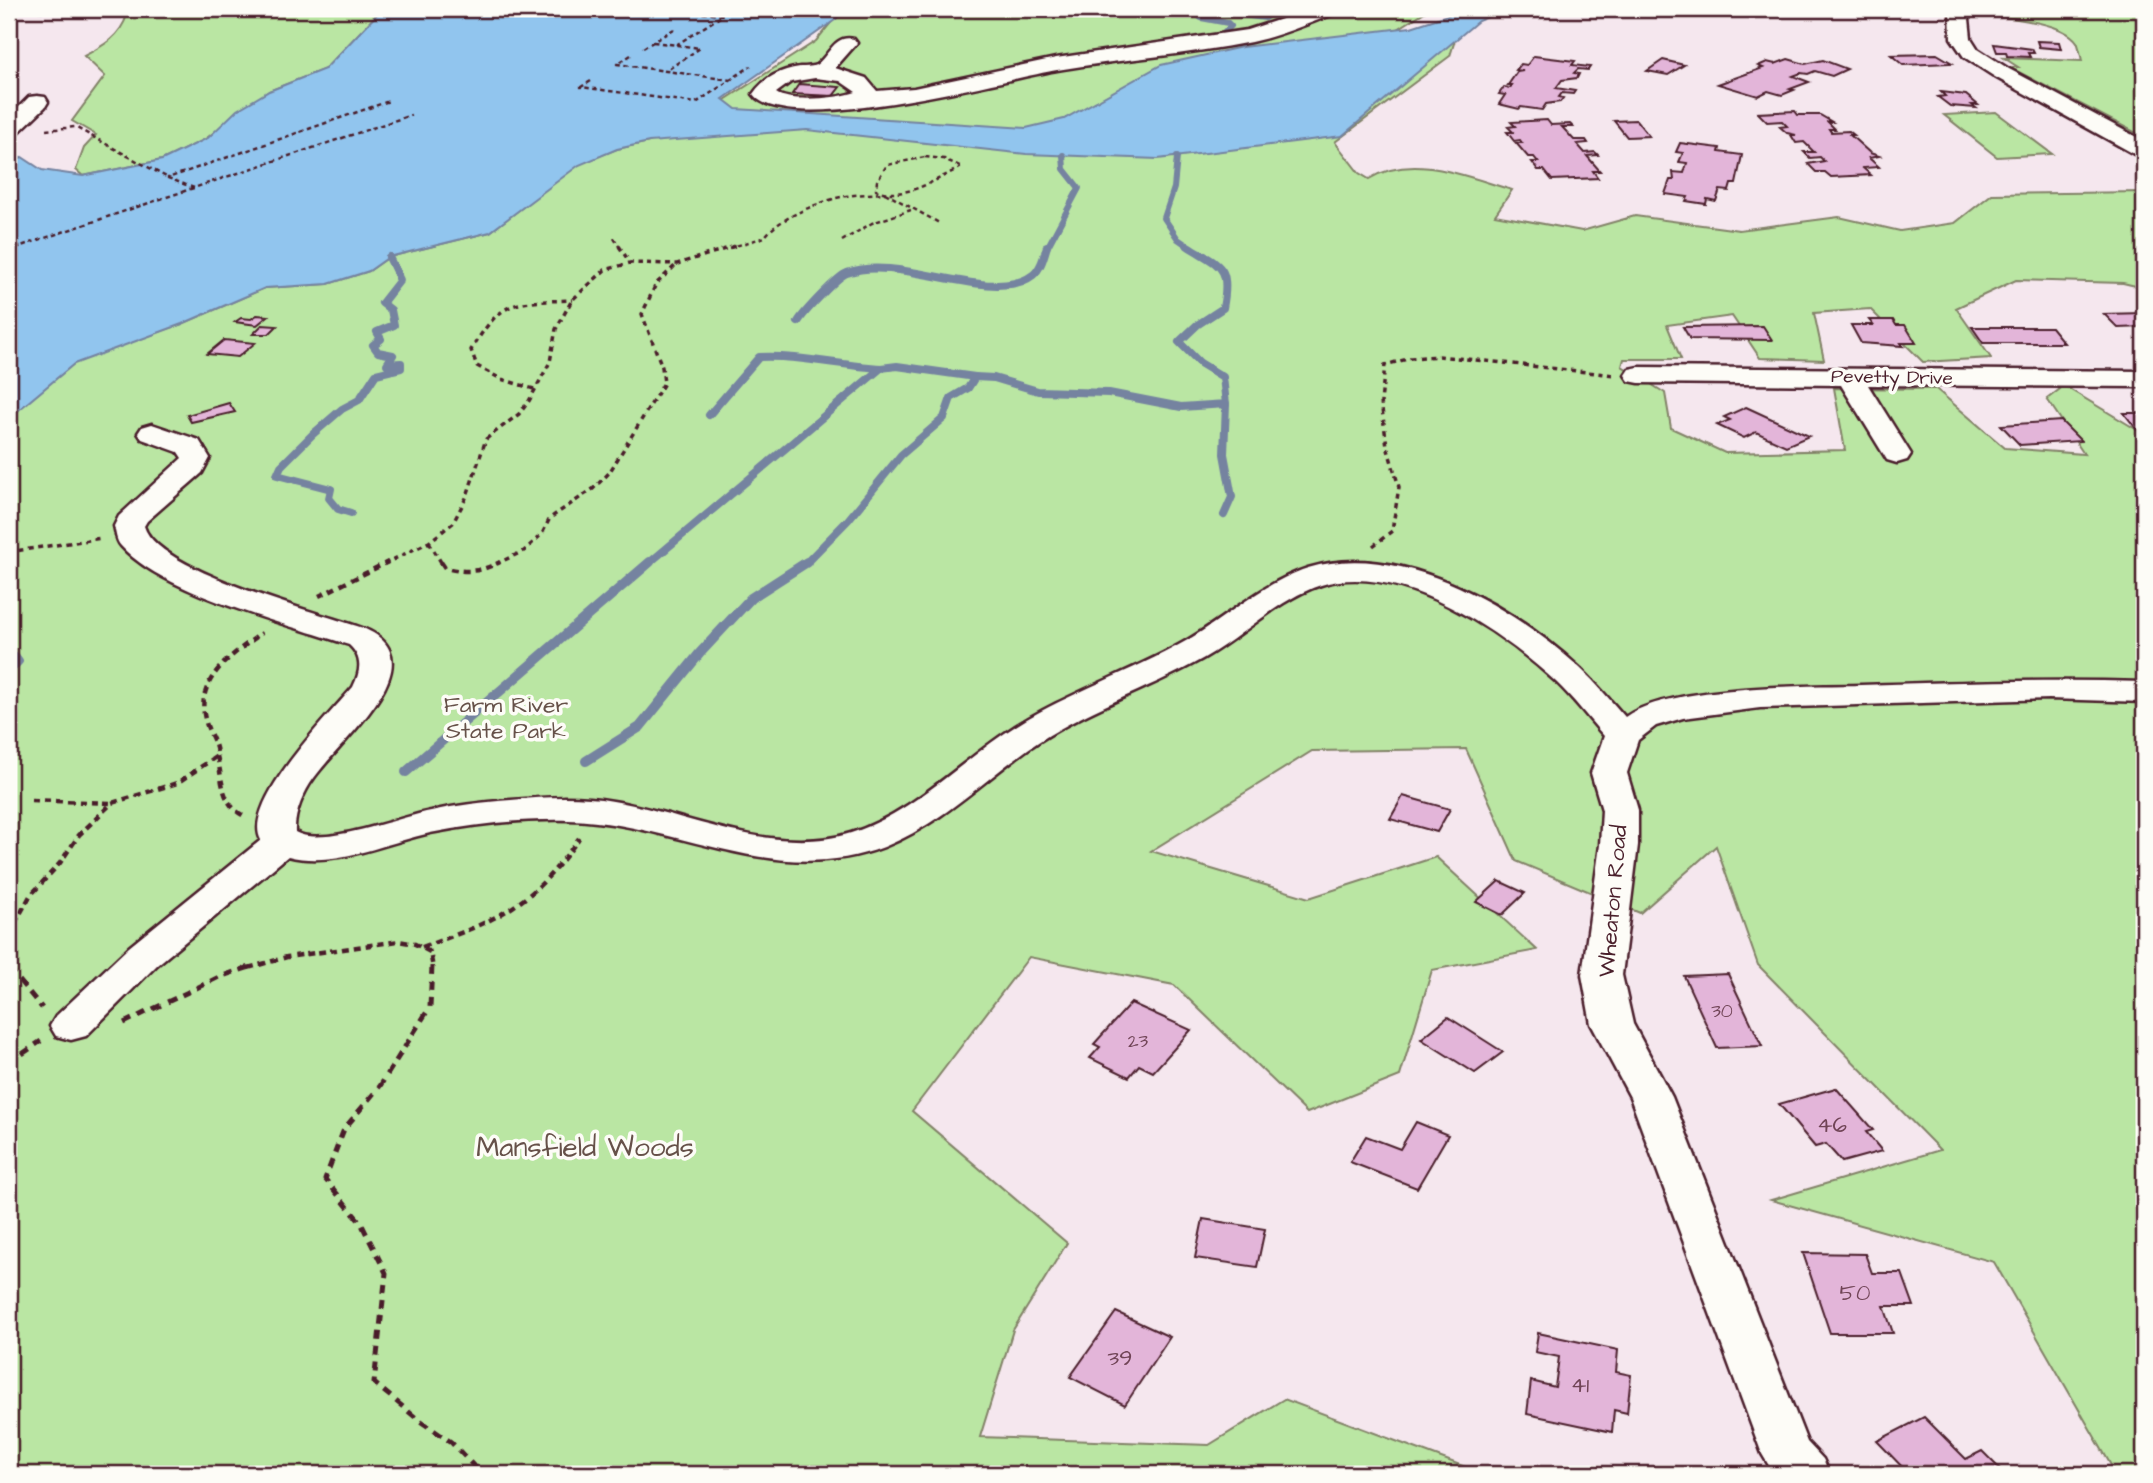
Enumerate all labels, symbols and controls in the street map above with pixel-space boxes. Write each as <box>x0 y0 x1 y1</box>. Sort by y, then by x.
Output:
street label: Pevetty Drive <box>1831 363 1953 393</box>
park label: Farm River State Park <box>444 689 568 747</box>
street label: Wheaton Road <box>1590 823 1636 979</box>
house number: 30 <box>1711 998 1733 1025</box>
house number: 23 <box>1128 1028 1149 1055</box>
house number: 46 <box>1817 1109 1847 1141</box>
park label: Mansfield Woods <box>476 1128 694 1167</box>
house number: 50 <box>1840 1277 1870 1309</box>
house number: 39 <box>1108 1342 1132 1374</box>
house number: 41 <box>1571 1369 1589 1401</box>

